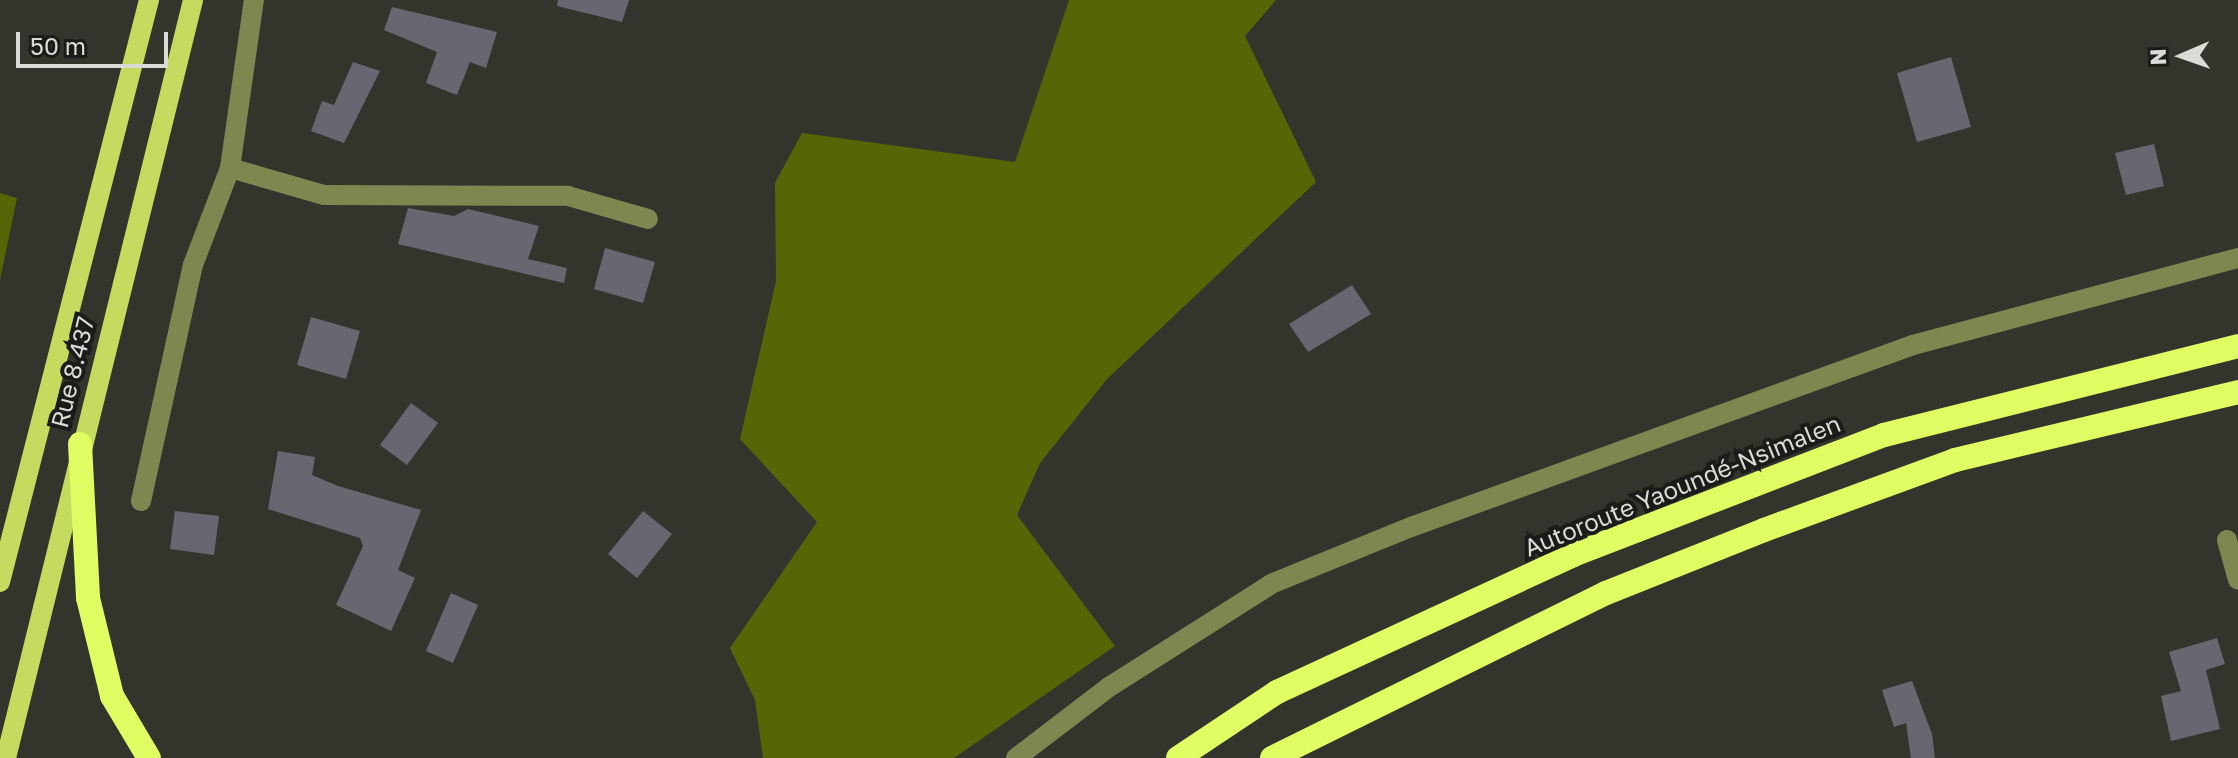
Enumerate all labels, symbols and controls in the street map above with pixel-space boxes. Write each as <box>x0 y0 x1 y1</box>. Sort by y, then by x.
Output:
scale bar <box>20 16 172 66</box>
north arrow <box>2142 16 2222 96</box>
text: 50 m <box>30 31 86 60</box>
text: N <box>2144 48 2171 66</box>
street label: Rue 8.437 <box>44 313 100 431</box>
street label: Autoroute Yaoundé-Nsimalen <box>1520 408 1844 562</box>

